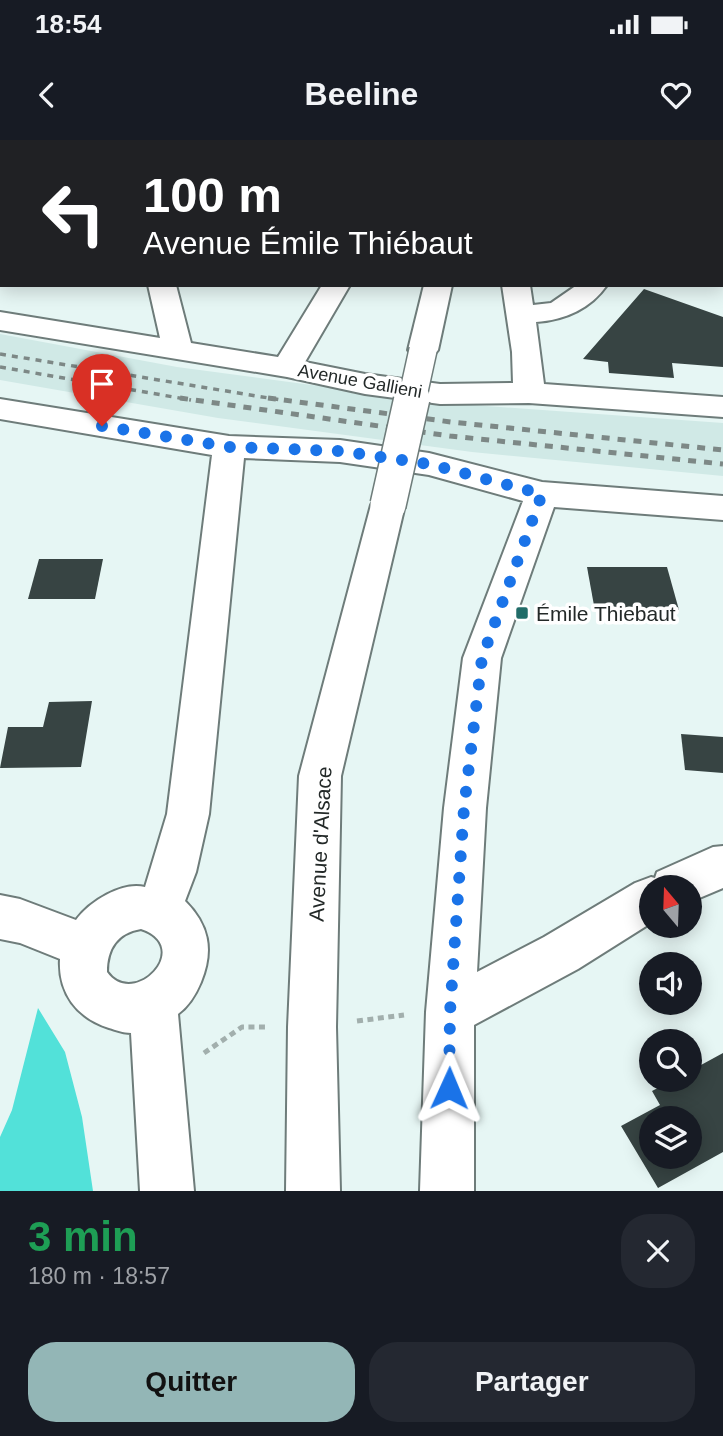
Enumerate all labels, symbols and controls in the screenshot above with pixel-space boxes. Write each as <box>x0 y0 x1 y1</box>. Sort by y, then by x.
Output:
text: 18:54 <box>35 9 102 39</box>
icon: back <box>28 76 66 114</box>
text: Beeline <box>305 76 418 112</box>
icon: heart <box>657 76 695 114</box>
icon: left <box>28 168 119 259</box>
text: 100 m <box>143 168 282 222</box>
text: Avenue Émile Thiébaut <box>143 225 473 261</box>
pin <box>72 354 132 426</box>
street label: Avenue Gallieni <box>296 360 424 402</box>
icon: arrive <box>83 365 121 403</box>
place label: Émile Thiebaut <box>536 602 676 625</box>
marker: Émile Thiebaut <box>514 605 530 621</box>
street label: Avenue d'Alsace <box>304 766 336 922</box>
north arrow <box>639 875 702 938</box>
map controls <box>639 875 702 1169</box>
button: sound <box>639 952 702 1015</box>
button: search <box>639 1029 702 1092</box>
position arrow <box>412 1051 486 1125</box>
button: layers <box>639 1106 702 1169</box>
text: 3 min <box>28 1213 138 1260</box>
button: close <box>621 1214 695 1288</box>
text: 180 m · 18:57 <box>28 1263 170 1289</box>
button: Quitter <box>28 1342 355 1422</box>
button: Partager <box>369 1342 695 1422</box>

